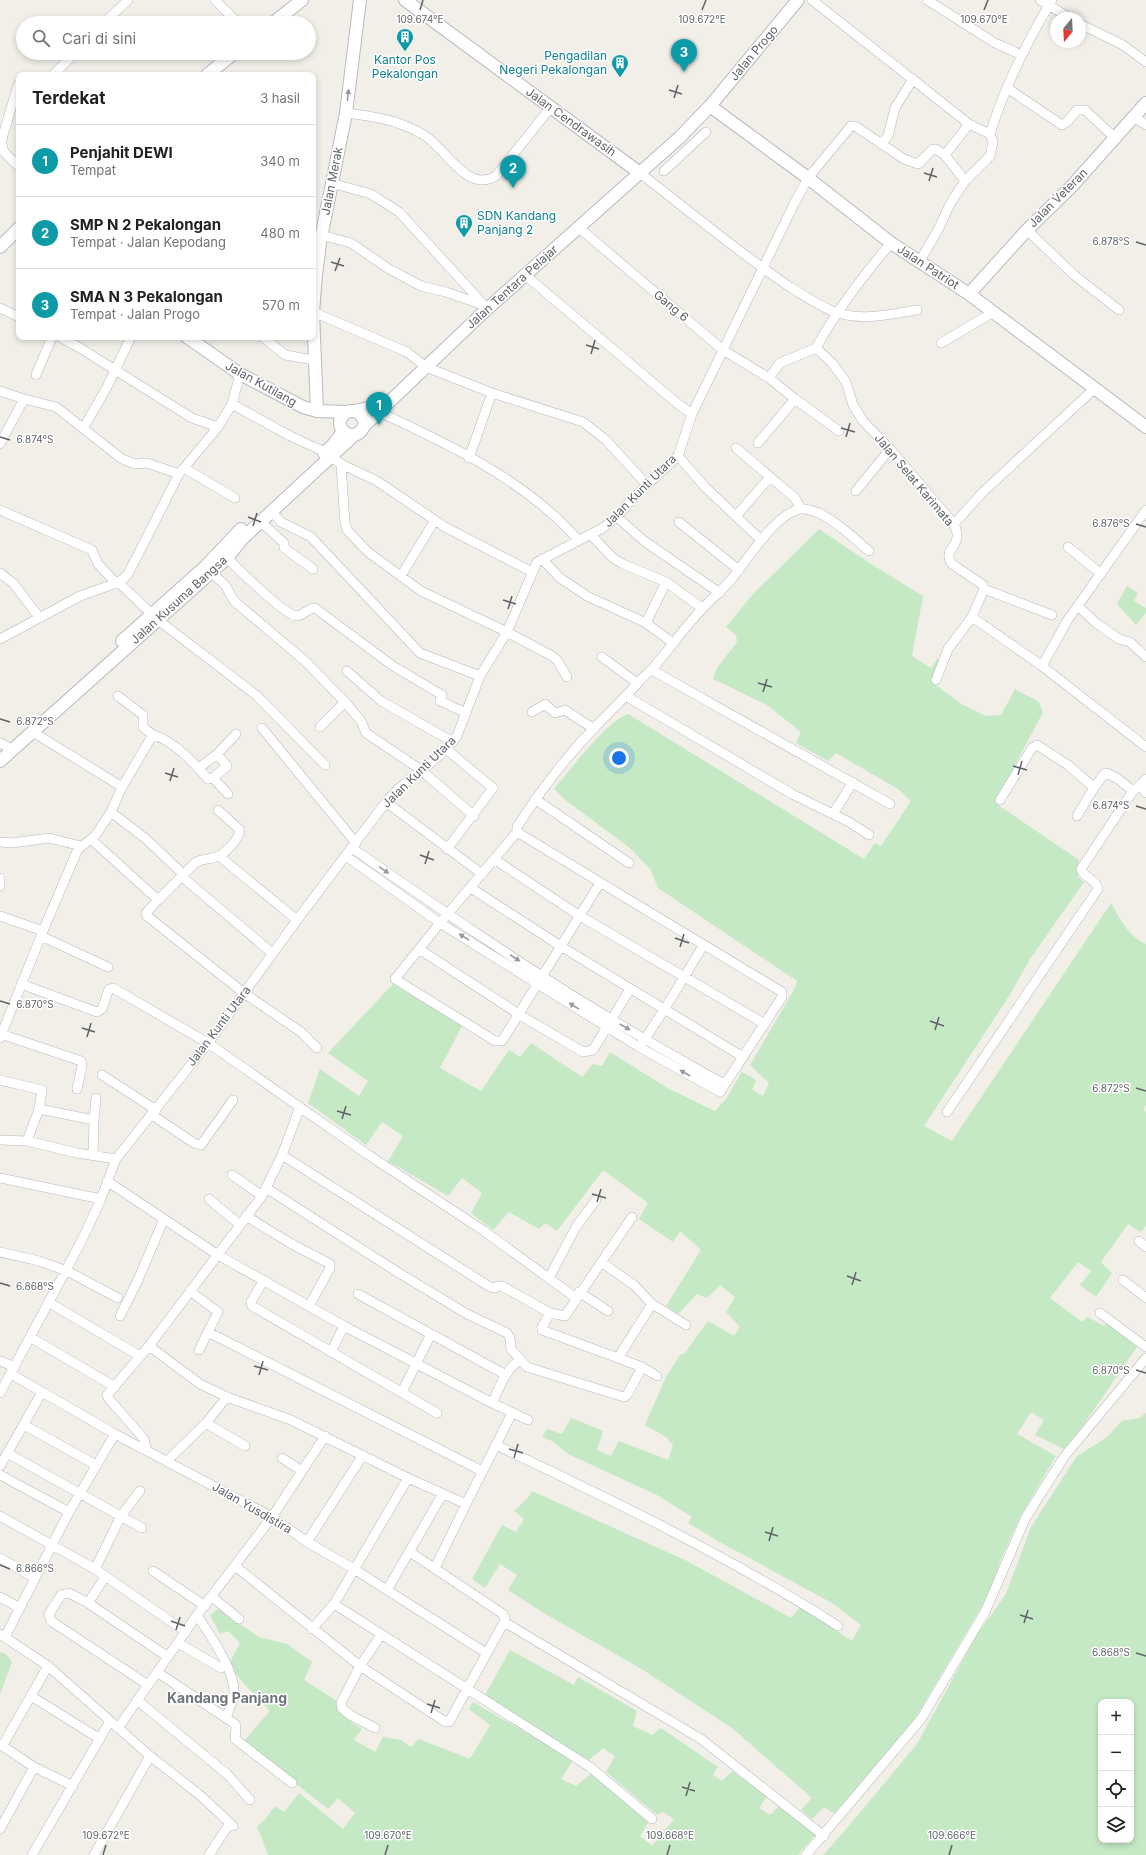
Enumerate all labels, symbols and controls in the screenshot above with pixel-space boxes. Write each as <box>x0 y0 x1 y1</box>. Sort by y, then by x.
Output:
north arrow <box>1050 12 1086 48</box>
text: 109.674°E <box>396 13 444 25</box>
text: 109.672°E <box>678 13 726 25</box>
text: 109.670°E <box>960 13 1008 25</box>
search box <box>16 16 316 60</box>
street label: Jalan Progo <box>726 22 781 83</box>
icon: search <box>30 27 52 49</box>
building icon: Kantor Pos Pekalongan <box>395 27 415 52</box>
text: Cari di sini <box>62 29 136 48</box>
pin: 3 <box>671 39 697 72</box>
place label: Pengadilan Negeri Pekalongan <box>499 48 607 77</box>
place label: Kantor Pos Pekalongan <box>372 52 438 81</box>
building icon: Pengadilan Negeri Pekalongan <box>610 53 630 78</box>
street label: Jalan Cendrawasih <box>523 84 619 159</box>
text: Terdekat <box>32 88 105 108</box>
one-way arrow <box>344 89 351 101</box>
text: 3 hasil <box>260 90 300 106</box>
text: Penjahit DEWI <box>70 143 173 162</box>
street label: Jalan Merak <box>318 145 346 216</box>
text: 1 <box>42 153 48 169</box>
text: 340 m <box>260 153 300 169</box>
pin: 2 <box>500 155 526 188</box>
text: Tempat <box>70 162 116 178</box>
street label: Jalan Veteran <box>1025 165 1090 230</box>
place label: SDN Kandang Panjang 2 <box>477 208 556 237</box>
building icon: SDN Kandang Panjang 2 <box>454 213 474 238</box>
text: SMP N 2 Pekalongan <box>70 215 221 234</box>
text: 2 <box>41 225 49 241</box>
text: 480 m <box>260 225 300 241</box>
text: Tempat · Jalan Kepodang <box>70 234 226 250</box>
text: 6.878°S <box>1092 235 1130 247</box>
street label: Jalan Tentara Pelajar <box>463 241 561 332</box>
street label: Jalan Patriot <box>895 241 962 292</box>
text: SMA N 3 Pekalongan <box>70 287 223 306</box>
street label: Gang 6 <box>651 287 692 325</box>
text: 3 <box>41 297 49 313</box>
text: 570 m <box>262 297 300 313</box>
text: Tempat · Jalan Progo <box>70 306 200 322</box>
street label: Jalan Kutilang <box>223 358 300 409</box>
pin: 1 <box>366 392 392 425</box>
street label: Jalan Selat Karimata <box>871 431 957 529</box>
text: 6.874°S <box>16 433 54 445</box>
street label: Jalan Kunti Utara <box>600 451 679 530</box>
text: 6.876°S <box>1092 517 1130 529</box>
street label: Jalan Kusuma Bangsa <box>127 552 230 647</box>
text: 6.872°S <box>16 715 54 727</box>
street label: Jalan Kunti Utara <box>379 733 459 811</box>
your location <box>609 748 629 768</box>
text: 6.874°S <box>1092 799 1130 811</box>
one-way arrow <box>378 866 389 874</box>
one-way arrow <box>458 934 470 941</box>
one-way arrow <box>509 955 521 962</box>
street label: Jalan Kunti Utara <box>184 983 254 1069</box>
text: 6.870°S <box>16 998 54 1010</box>
one-way arrow <box>569 1002 579 1010</box>
one-way arrow <box>619 1024 631 1031</box>
one-way arrow <box>680 1070 691 1077</box>
text: 6.872°S <box>1092 1082 1130 1094</box>
text: 6.868°S <box>16 1280 54 1292</box>
text: 6.870°S <box>1092 1364 1130 1376</box>
street label: Jalan Yusdistira <box>210 1479 295 1536</box>
text: 6.866°S <box>16 1562 54 1574</box>
text: 6.868°S <box>1092 1646 1130 1658</box>
district label: Kandang Panjang <box>167 1689 287 1706</box>
map controls <box>1098 1699 1134 1843</box>
button: + <box>1098 1699 1134 1735</box>
button: − <box>1098 1735 1134 1771</box>
button: locate <box>1098 1771 1134 1807</box>
button: layers <box>1098 1807 1134 1843</box>
text: 109.672°E <box>82 1829 130 1841</box>
text: 109.670°E <box>364 1829 412 1841</box>
text: 109.668°E <box>646 1829 694 1841</box>
text: 109.666°E <box>928 1829 976 1841</box>

